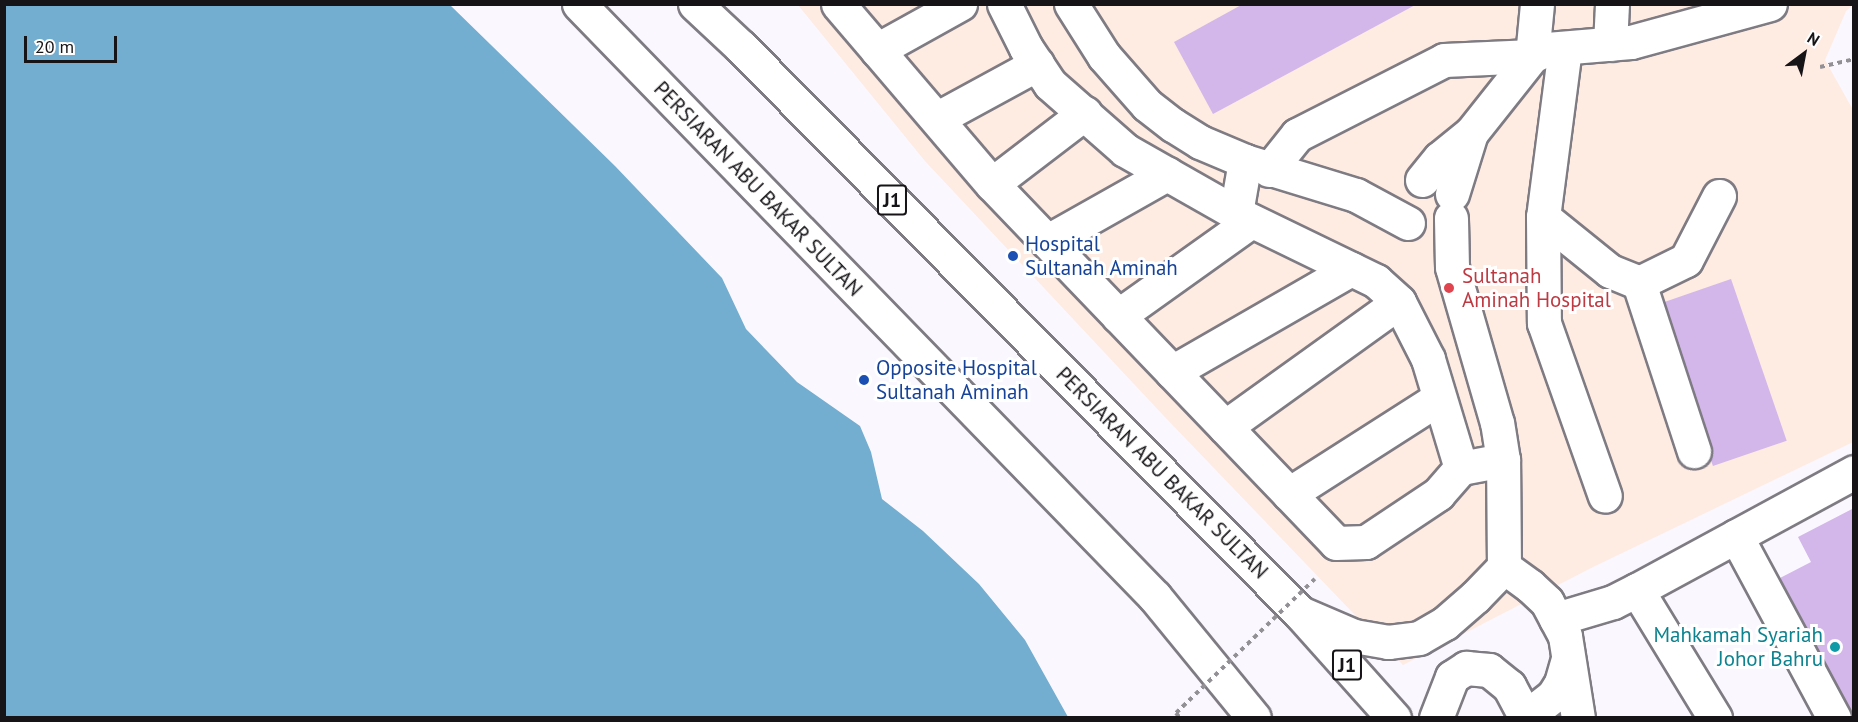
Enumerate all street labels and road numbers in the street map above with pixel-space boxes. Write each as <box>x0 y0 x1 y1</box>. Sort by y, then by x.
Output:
street label: PERSIARAN ABU BAKAR SULTAN <box>648 76 868 302</box>
road number: J1 <box>876 183 908 217</box>
street label: PERSIARAN ABU BAKAR SULTAN <box>1051 362 1273 584</box>
road number: J1 <box>1330 648 1364 682</box>

